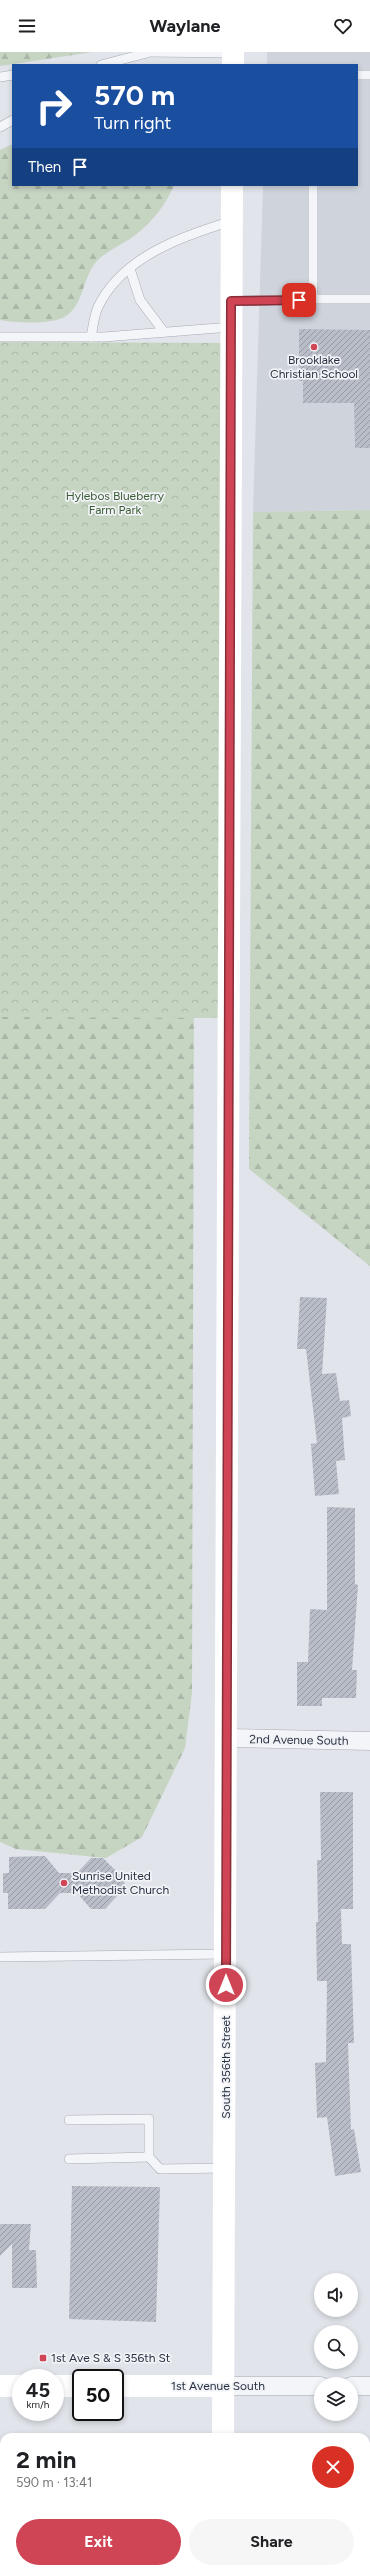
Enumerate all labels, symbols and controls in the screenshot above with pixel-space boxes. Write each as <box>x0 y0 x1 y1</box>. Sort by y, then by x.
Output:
icon: menu <box>16 15 38 37</box>
text: Waylane <box>150 15 220 37</box>
icon: heart <box>332 15 354 37</box>
text: 570 m <box>94 78 175 112</box>
icon: right <box>28 80 80 132</box>
text: Turn right <box>94 112 171 134</box>
icon: arrive <box>69 156 91 178</box>
text: Then <box>28 158 61 176</box>
pin <box>282 283 316 317</box>
icon: arrive <box>288 289 310 311</box>
marker: Brooklake Christian School <box>309 342 319 352</box>
place label: Brooklake Christian School <box>270 353 358 381</box>
park label: Hylebos Blueberry Farm Park <box>66 489 165 517</box>
street label: 2nd Avenue South <box>249 1732 349 1748</box>
place label: Sunrise United Methodist Church <box>72 1869 169 1897</box>
marker: Sunrise United Methodist Church <box>59 1878 69 1888</box>
position arrow <box>205 1964 247 2006</box>
street label: South 356th Street <box>219 2015 233 2119</box>
map controls <box>314 2273 358 2421</box>
button: sound <box>314 2273 358 2317</box>
button: search <box>314 2325 358 2369</box>
place label: 1st Ave S & S 356th St <box>51 2351 171 2365</box>
marker: 1st Ave S & S 356th St <box>38 2353 48 2363</box>
speed limit sign: 50 <box>72 2369 124 2421</box>
button: layers <box>314 2377 358 2421</box>
text: 45 <box>26 2378 50 2402</box>
street label: 1st Avenue South <box>171 2379 265 2393</box>
text: km/h <box>27 2398 49 2411</box>
text: 2 min <box>16 2445 76 2474</box>
button: close <box>312 2446 354 2488</box>
text: 590 m · 13:41 <box>16 2475 92 2490</box>
button: Exit <box>16 2519 181 2565</box>
button: Share <box>189 2519 354 2565</box>

